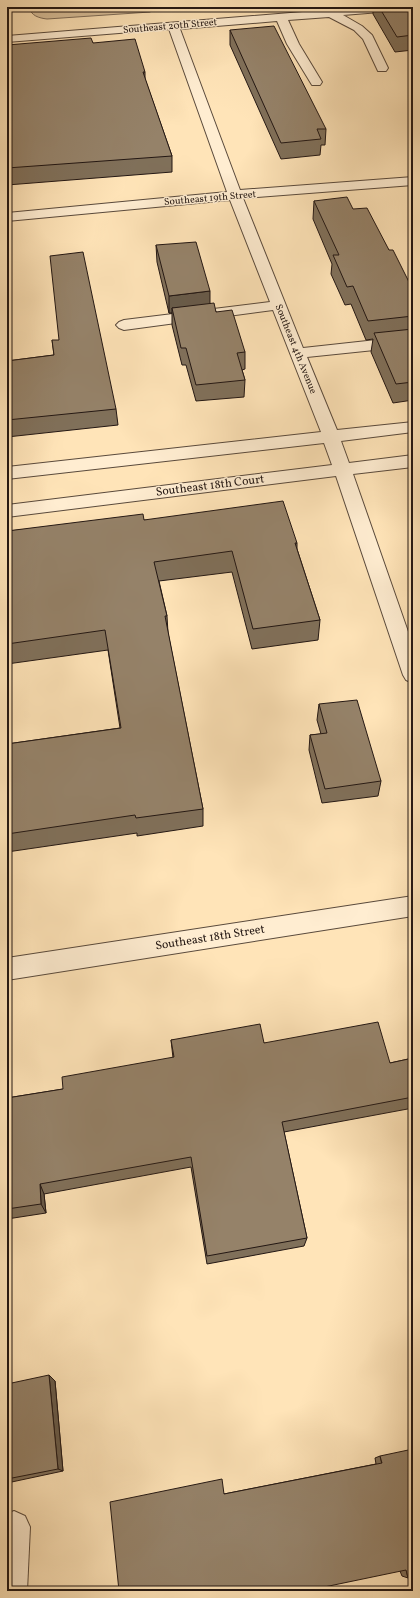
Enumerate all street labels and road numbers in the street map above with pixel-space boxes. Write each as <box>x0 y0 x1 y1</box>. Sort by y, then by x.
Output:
street label: Southeast 20th Street <box>122 15 218 37</box>
street label: Southeast 19th Street <box>163 187 257 209</box>
street label: Southeast 4th Avenue <box>272 302 320 396</box>
street label: Southeast 18th Court <box>155 471 265 501</box>
street label: Southeast 18th Street <box>154 921 266 955</box>

